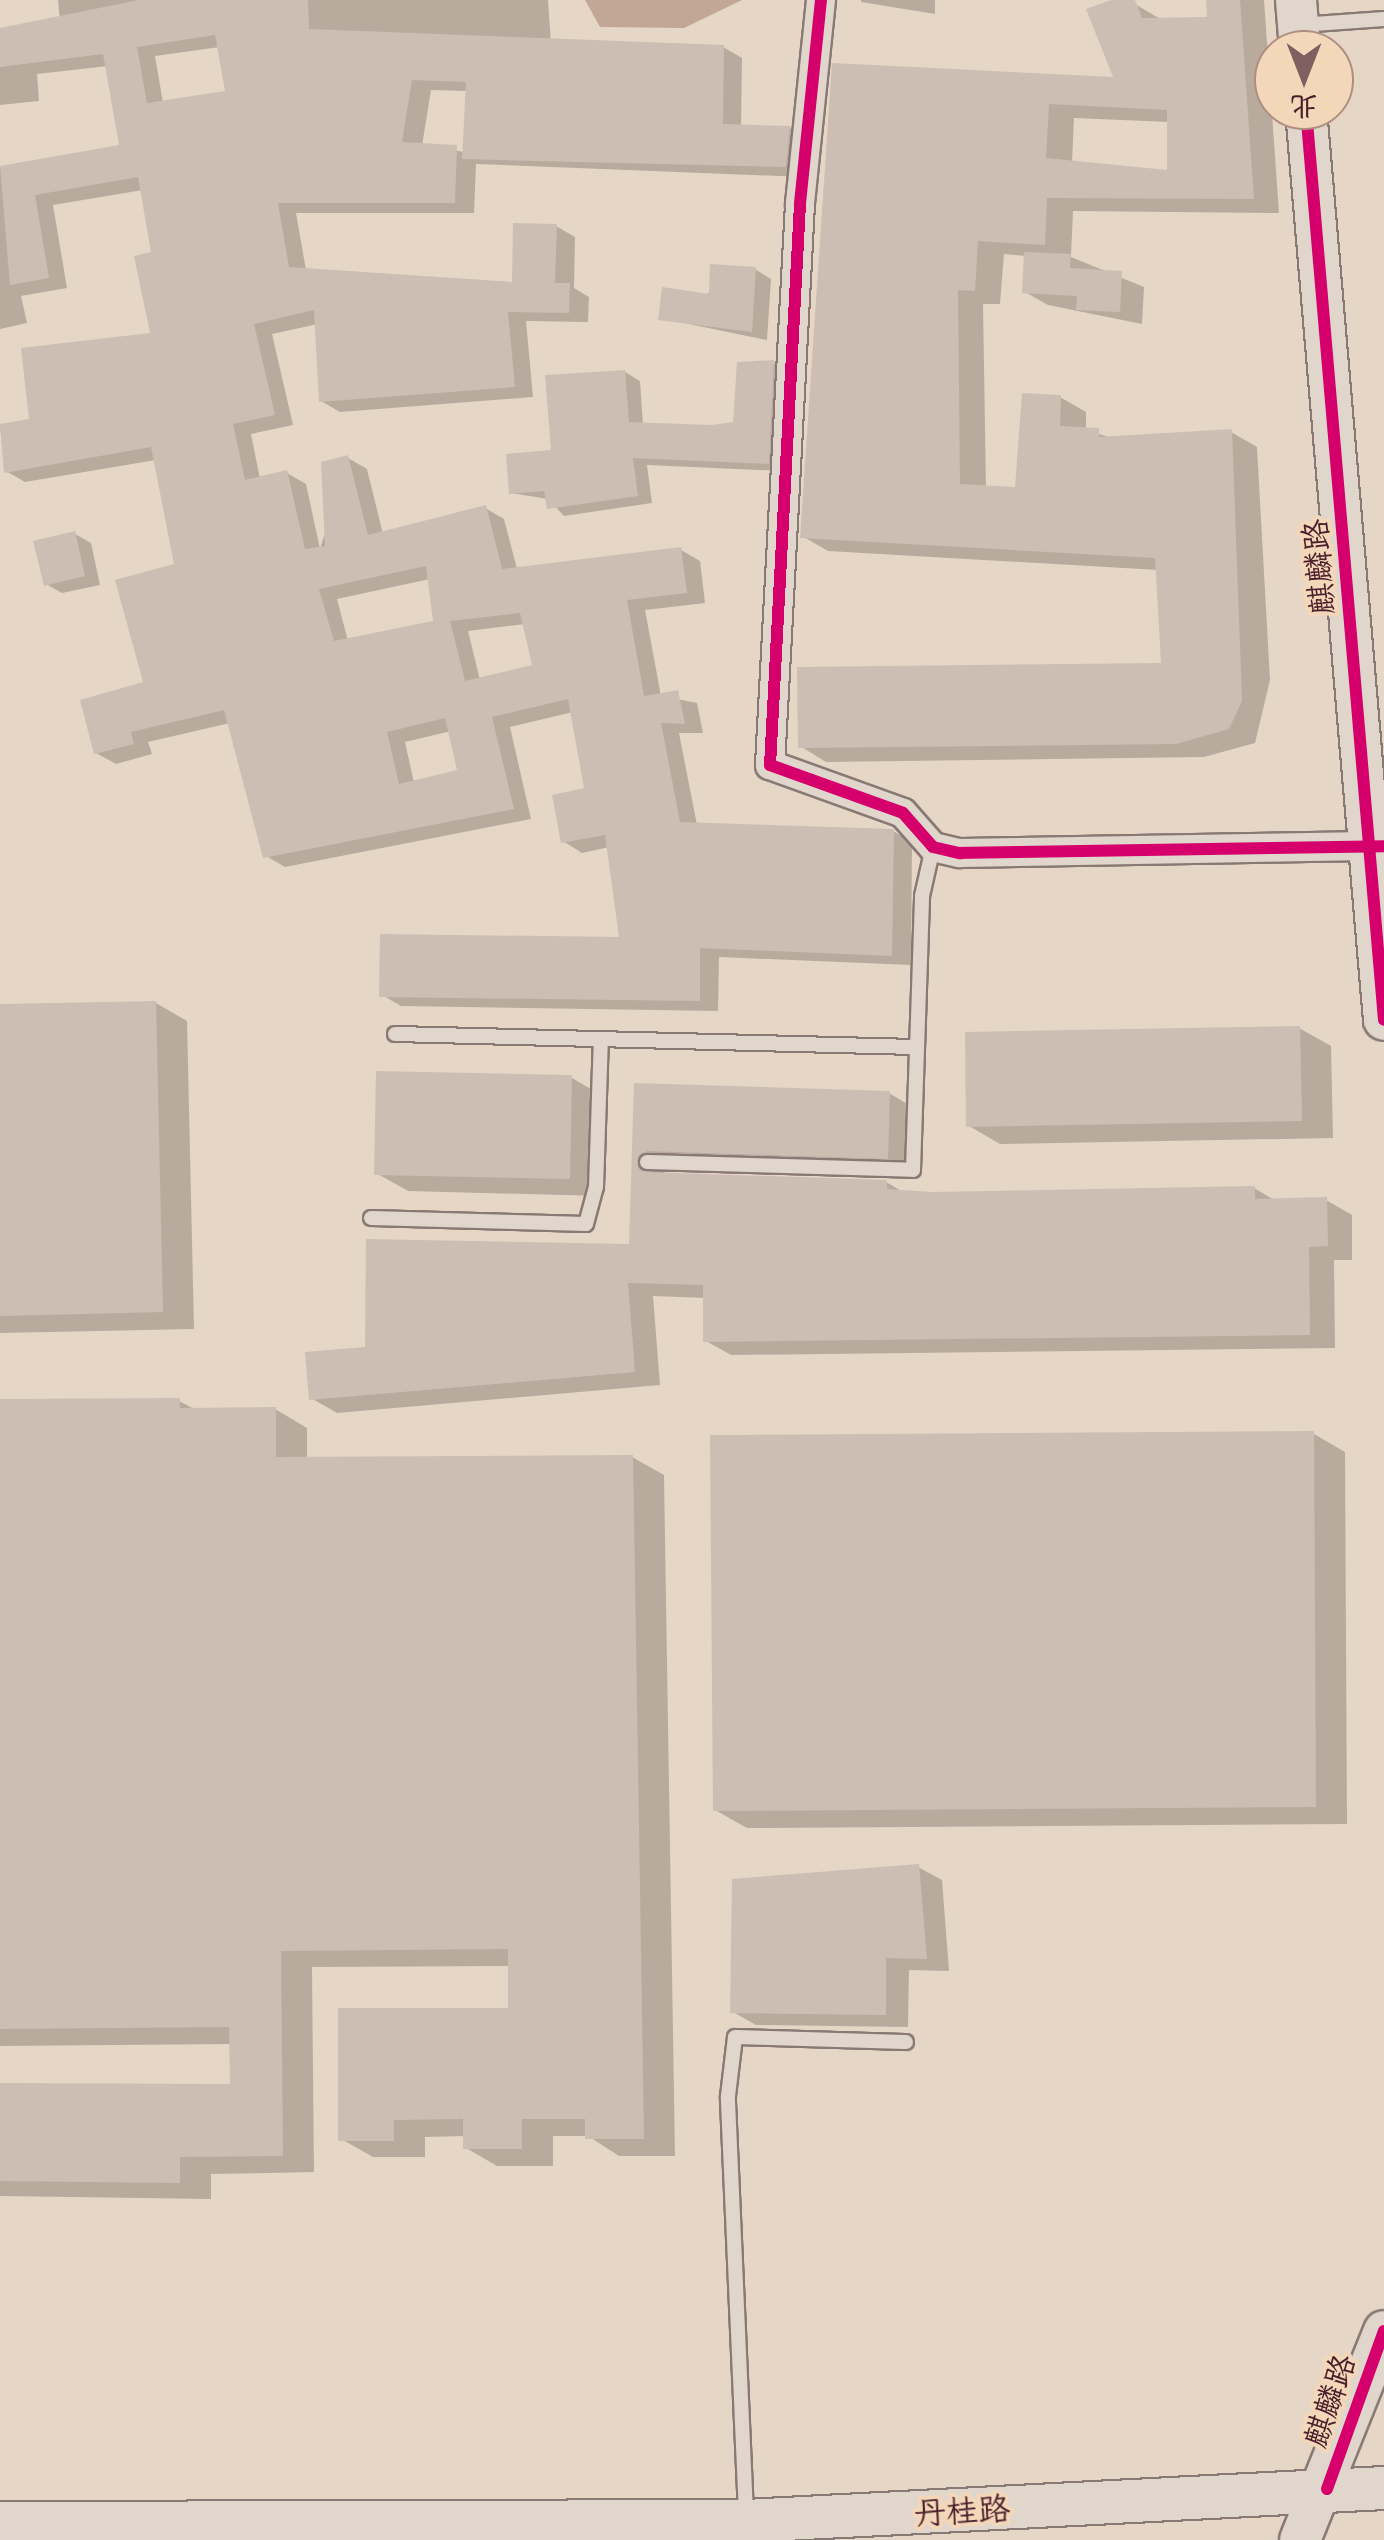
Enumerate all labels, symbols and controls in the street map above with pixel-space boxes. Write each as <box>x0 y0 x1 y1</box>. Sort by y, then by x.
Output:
north arrow <box>1254 30 1354 130</box>
text: 北 <box>1290 87 1318 130</box>
street label: 麒麟路 <box>1294 518 1340 616</box>
street label: 麒麟路 <box>1294 2348 1362 2452</box>
street label: 丹桂路 <box>913 2487 1011 2531</box>

